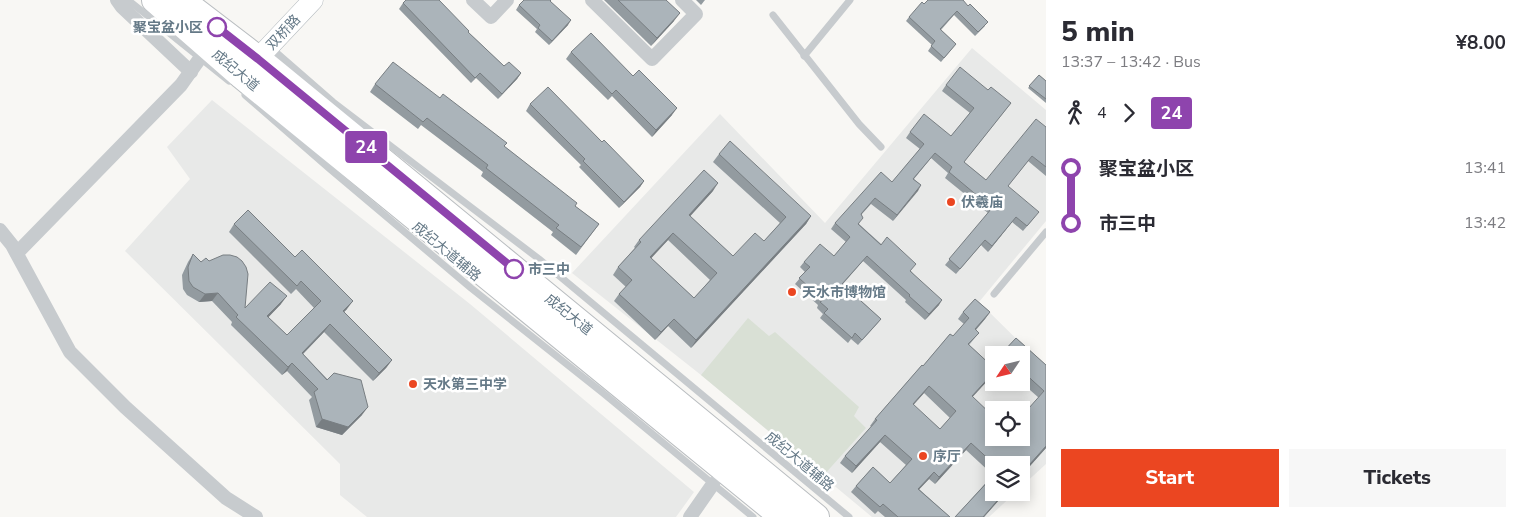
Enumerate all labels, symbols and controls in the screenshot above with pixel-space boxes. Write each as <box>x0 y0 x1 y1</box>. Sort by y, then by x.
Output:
street label: 双桥路 <box>262 11 305 54</box>
text: 5 min <box>1061 13 1135 51</box>
marker: 聚宝盆小区 <box>207 17 227 37</box>
place label: 聚宝盆小区 <box>133 18 203 37</box>
text: ¥8.00 <box>1456 30 1506 56</box>
street label: 成纪大道 <box>208 45 263 96</box>
text: 13:37 – 13:42 · Bus <box>1061 51 1201 73</box>
icon: walk <box>1061 99 1089 127</box>
icon: forward <box>1115 99 1143 127</box>
text: 24 <box>1161 101 1182 125</box>
text: 4 <box>1097 102 1107 124</box>
line badge: 24 <box>344 131 388 163</box>
text: 24 <box>355 135 377 159</box>
text: 聚宝盆小区 <box>1099 156 1194 182</box>
text: 13:41 <box>1464 157 1506 179</box>
place label: 伏羲庙 <box>961 193 1003 212</box>
marker: 伏羲庙 <box>945 196 957 208</box>
text: 市三中 <box>1099 211 1156 237</box>
text: 13:42 <box>1464 212 1506 234</box>
street label: 成纪大道辅路 <box>408 217 485 286</box>
marker: 市三中 <box>504 259 524 279</box>
place label: 市三中 <box>528 260 570 279</box>
place label: 天水市博物馆 <box>802 283 886 302</box>
marker: 天水市博物馆 <box>786 286 798 298</box>
street label: 成纪大道 <box>541 289 596 339</box>
north arrow <box>985 346 1030 391</box>
map controls <box>985 346 1030 501</box>
place label: 天水第三中学 <box>423 375 507 394</box>
marker: 天水第三中学 <box>407 378 419 390</box>
button: locate <box>985 401 1030 446</box>
street label: 成纪大道辅路 <box>761 427 838 496</box>
place label: 序厅 <box>933 447 961 466</box>
button: Start <box>1061 449 1279 507</box>
button: Tickets <box>1289 449 1506 507</box>
marker: 序厅 <box>917 450 929 462</box>
button: layers <box>985 456 1030 501</box>

